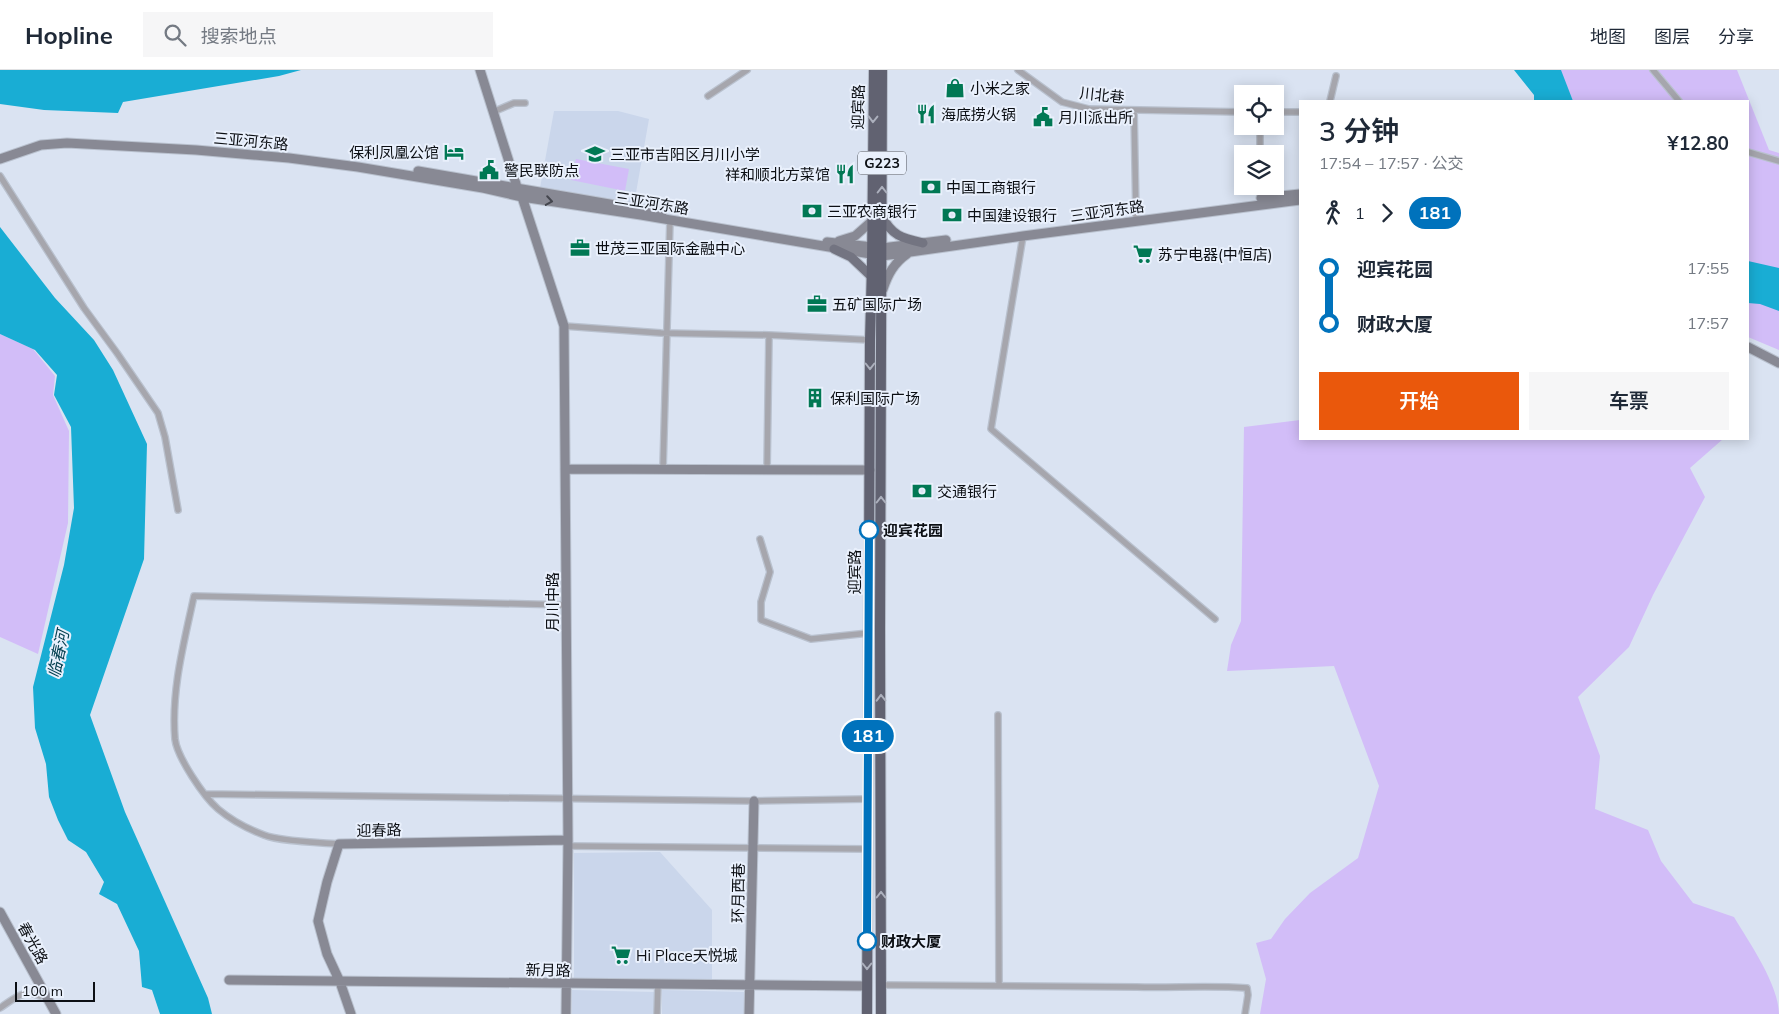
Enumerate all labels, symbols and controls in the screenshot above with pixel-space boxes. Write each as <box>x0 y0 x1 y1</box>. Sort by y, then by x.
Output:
search box <box>143 12 493 57</box>
text: Hopline <box>25 20 113 50</box>
icon: search <box>161 21 189 49</box>
text: 搜索地点 <box>201 24 277 48</box>
text: 地图 <box>1590 25 1626 48</box>
text: 图层 <box>1654 25 1690 48</box>
text: 分享 <box>1718 25 1754 48</box>
shop icon: 小米之家 <box>944 77 966 99</box>
place label: 小米之家 <box>970 79 1030 98</box>
street label: 川北巷 <box>1079 83 1125 107</box>
street label: 迎宾路 <box>848 84 868 130</box>
map controls <box>1234 85 1284 195</box>
button: locate <box>1234 85 1284 135</box>
restaurant icon: 海底捞火锅 <box>915 103 937 125</box>
place label: 海底捞火锅 <box>941 105 1016 124</box>
public building icon: 月川派出所 <box>1032 106 1054 128</box>
place label: 月川派出所 <box>1058 108 1133 127</box>
text: 3 分钟 <box>1319 113 1399 148</box>
one-way arrow <box>868 115 878 123</box>
street label: 三亚河东路 <box>213 128 289 154</box>
text: ¥12.80 <box>1667 131 1729 155</box>
hotel icon: 保利凤凰公馆 <box>443 141 465 163</box>
place label: 保利凤凰公馆 <box>349 143 439 162</box>
school or university icon: 三亚市吉阳区月川小学 <box>584 143 606 165</box>
place label: 三亚市吉阳区月川小学 <box>610 145 760 164</box>
button: layers <box>1234 145 1284 195</box>
road number: G223 <box>858 152 906 175</box>
text: 17:54 – 17:57 · 公交 <box>1319 153 1464 173</box>
public building icon: 警民联防点 <box>478 159 500 181</box>
place label: 警民联防点 <box>504 161 579 180</box>
restaurant icon: 祥和顺北方菜馆 <box>834 163 856 185</box>
place label: 祥和顺北方菜馆 <box>725 165 830 184</box>
bank icon: 中国工商银行 <box>920 176 942 198</box>
place label: 中国工商银行 <box>946 178 1036 197</box>
one-way arrow <box>877 185 887 193</box>
street label: 三亚河东路 <box>613 188 691 218</box>
one-way arrow <box>545 196 554 206</box>
street label: 三亚河东路 <box>1069 196 1145 226</box>
icon: walk <box>1319 199 1347 227</box>
icon: forward <box>1373 199 1401 227</box>
bank icon: 三亚农商银行 <box>801 200 823 222</box>
text: 181 <box>1419 201 1451 224</box>
place label: 三亚农商银行 <box>827 202 917 221</box>
text: 1 <box>1355 203 1365 223</box>
bank icon: 中国建设银行 <box>941 204 963 226</box>
place label: 中国建设银行 <box>967 206 1057 225</box>
office icon: 世茂三亚国际金融中心 <box>569 237 591 259</box>
place label: 世茂三亚国际金融中心 <box>595 239 745 258</box>
supermarket icon: 苏宁电器(中恒店) <box>1132 243 1154 265</box>
place label: 苏宁电器(中恒店) <box>1158 245 1273 264</box>
text: 迎宾花园 <box>1357 257 1433 281</box>
text: 17:55 <box>1687 258 1729 278</box>
office icon: 五矿国际广场 <box>806 293 828 315</box>
place label: 五矿国际广场 <box>832 295 922 314</box>
text: 财政大厦 <box>1357 312 1433 336</box>
text: 17:57 <box>1687 313 1729 333</box>
one-way arrow <box>865 363 875 371</box>
button: 开始 <box>1319 372 1519 430</box>
button: 车票 <box>1529 372 1729 430</box>
building icon: 保利国际广场 <box>804 387 826 409</box>
place label: 保利国际广场 <box>830 389 920 408</box>
bank icon: 交通银行 <box>911 480 933 502</box>
place label: 交通银行 <box>937 482 997 501</box>
one-way arrow <box>876 496 886 504</box>
marker: 迎宾花园 <box>859 520 879 540</box>
place label: 迎宾花园 <box>883 521 943 540</box>
street label: 迎宾路 <box>845 549 864 595</box>
street label: 月川中路 <box>543 572 562 632</box>
water label: 临春河 <box>43 626 73 680</box>
one-way arrow <box>876 694 886 702</box>
line badge: 181 <box>839 720 897 752</box>
text: 181 <box>852 724 884 747</box>
street label: 迎春路 <box>356 820 402 840</box>
street label: 环月西巷 <box>728 863 748 923</box>
one-way arrow <box>876 891 886 899</box>
street label: 春光路 <box>14 919 52 967</box>
marker: 财政大厦 <box>857 931 877 951</box>
place label: 财政大厦 <box>881 932 941 951</box>
supermarket icon: Hi Place天悦城 <box>610 944 632 966</box>
place label: Hi Place天悦城 <box>636 946 738 965</box>
street label: 新月路 <box>525 960 571 980</box>
one-way arrow <box>862 963 872 971</box>
scale bar <box>15 979 95 1002</box>
text: 100 m <box>22 982 63 1000</box>

